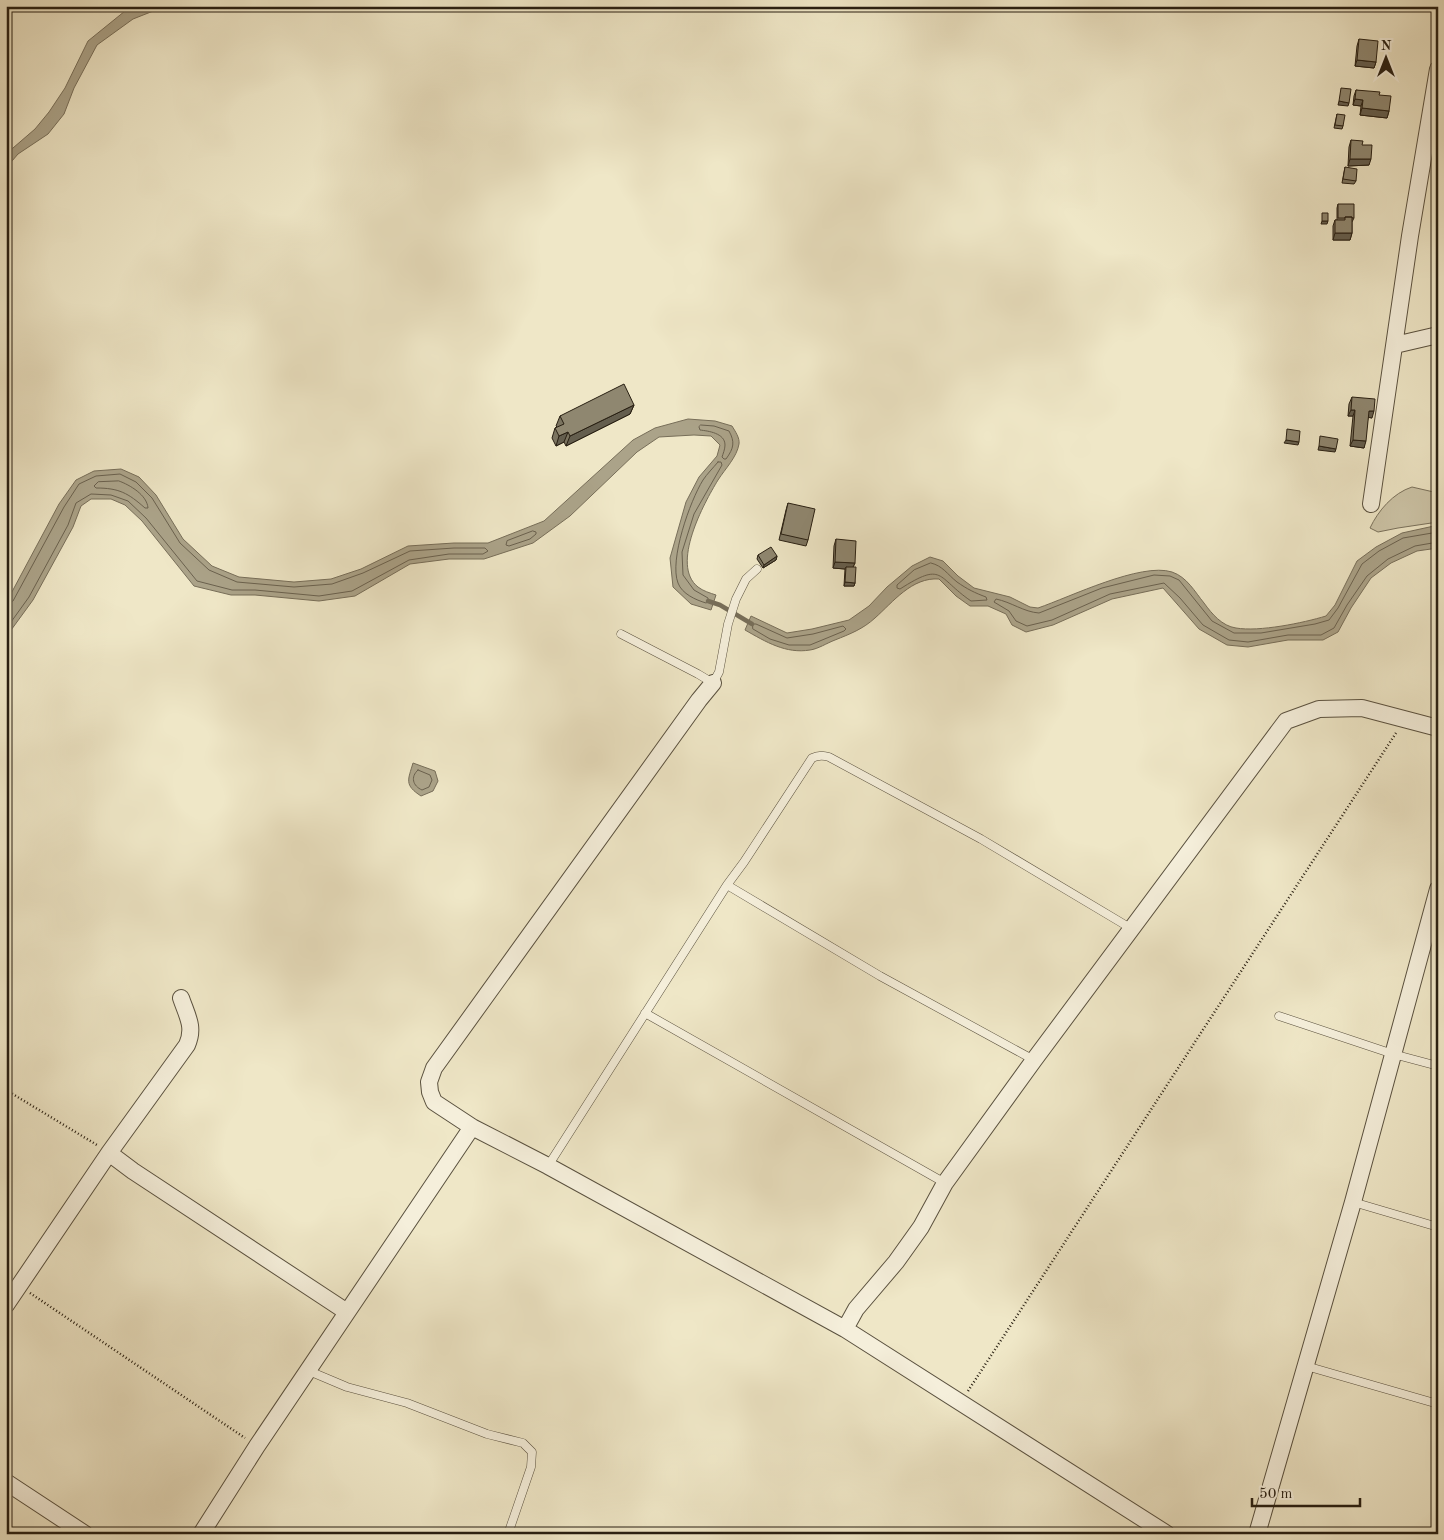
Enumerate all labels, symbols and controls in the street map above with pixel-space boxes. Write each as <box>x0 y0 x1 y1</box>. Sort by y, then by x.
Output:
north arrow <box>1362 32 1412 82</box>
text: N <box>1381 39 1392 53</box>
scale bar <box>1252 1475 1359 1507</box>
text: 50 m <box>1259 1487 1293 1502</box>

